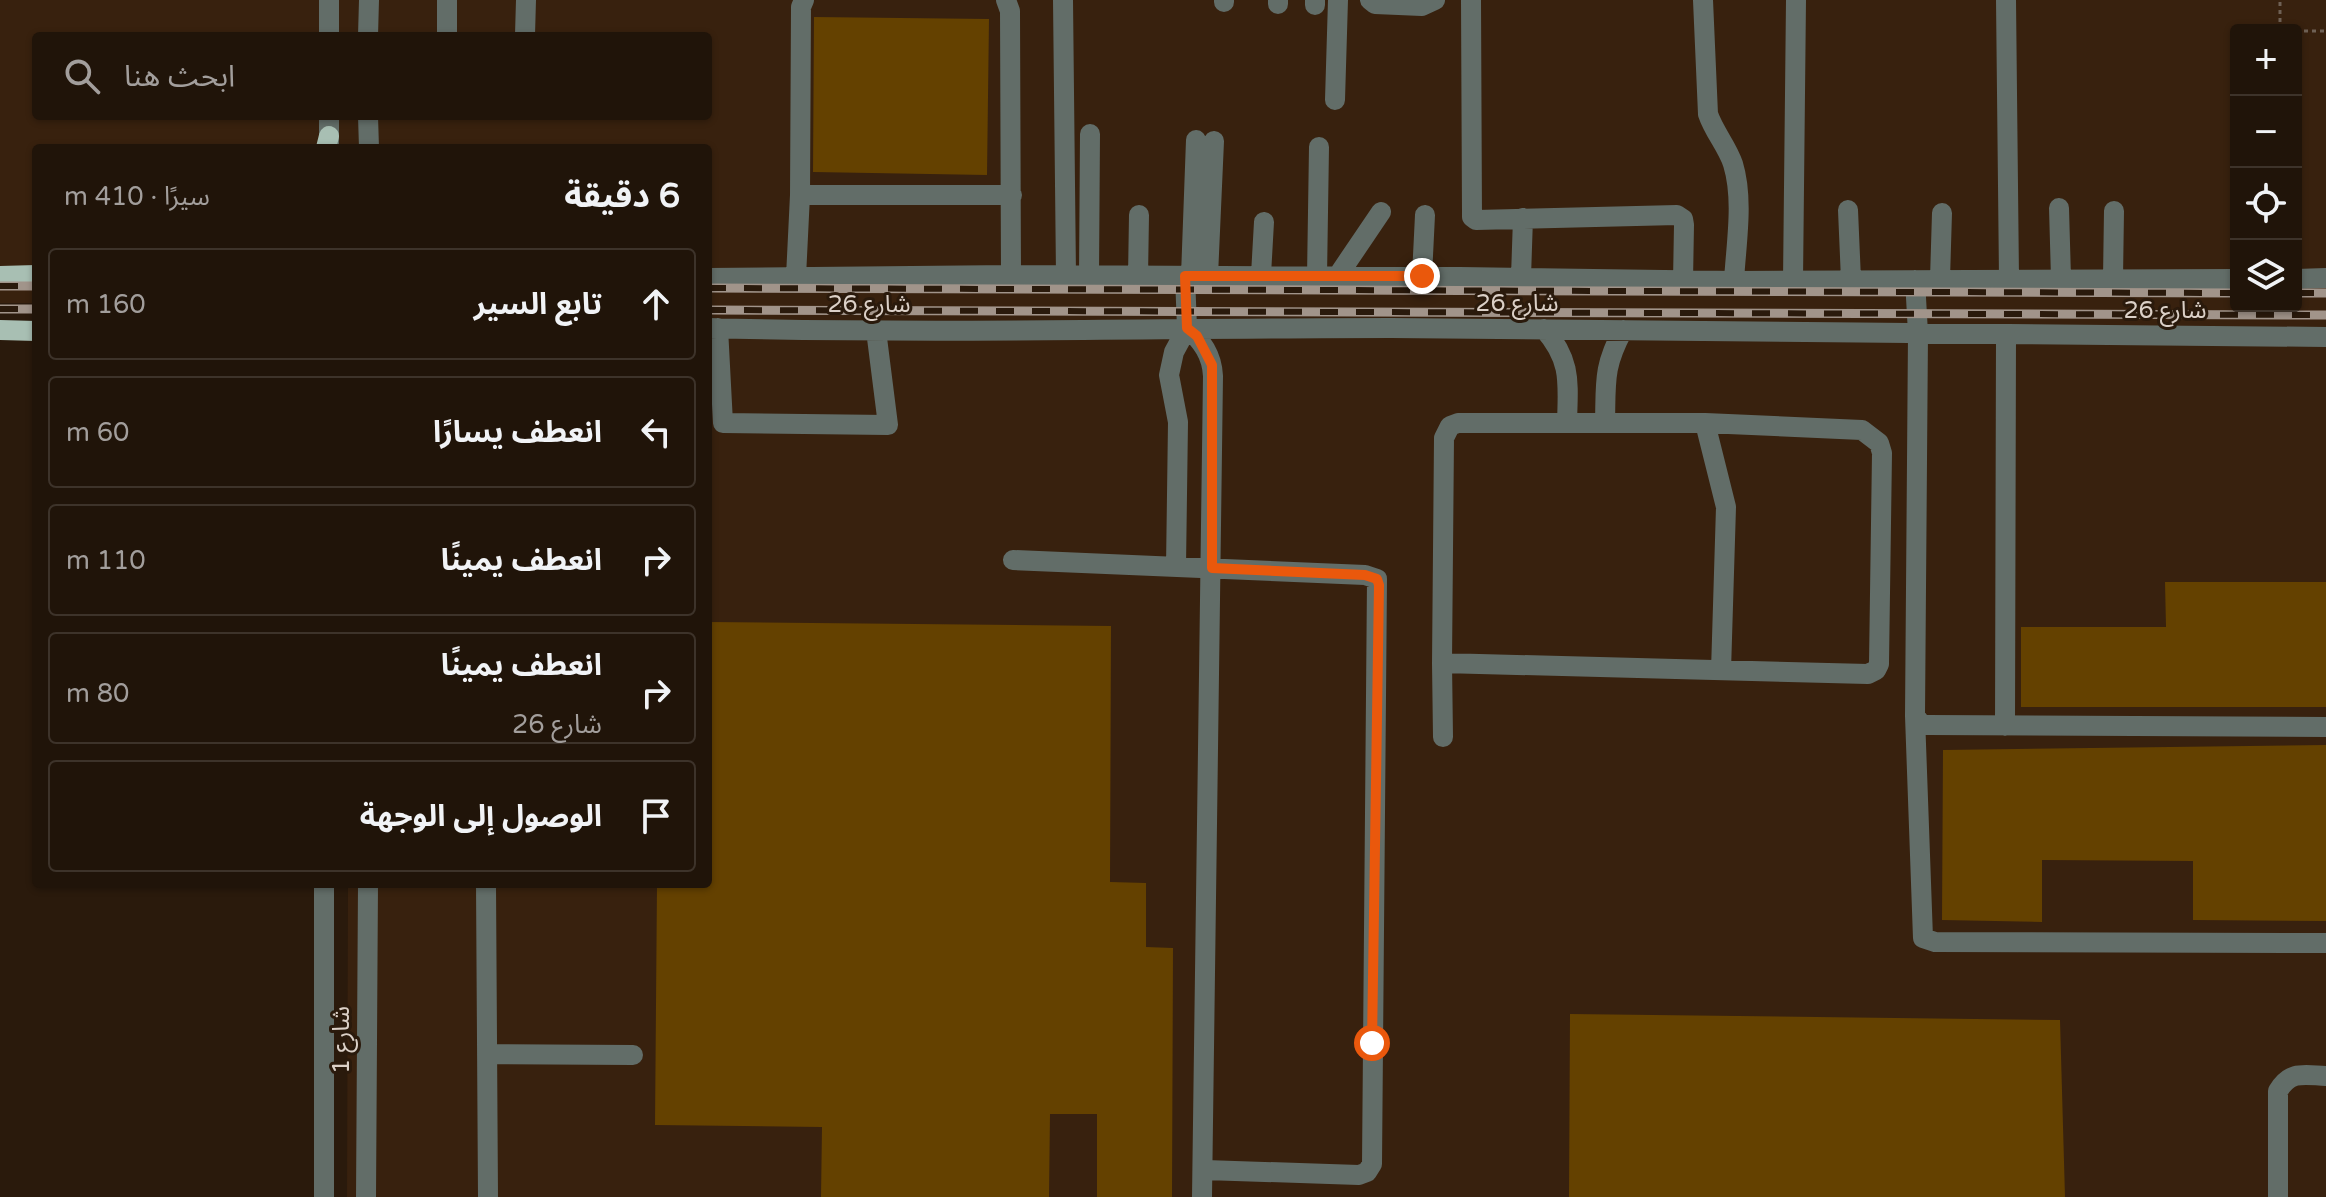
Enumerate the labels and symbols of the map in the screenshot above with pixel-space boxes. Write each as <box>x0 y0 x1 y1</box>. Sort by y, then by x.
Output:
route end <box>1404 258 1440 294</box>
street label: شارع 26 <box>1475 289 1559 320</box>
street label: شارع 26 <box>827 290 911 321</box>
street label: شارع 26 <box>2123 296 2207 327</box>
street label: شارع 1 <box>327 1006 358 1074</box>
route start <box>1354 1025 1390 1061</box>

